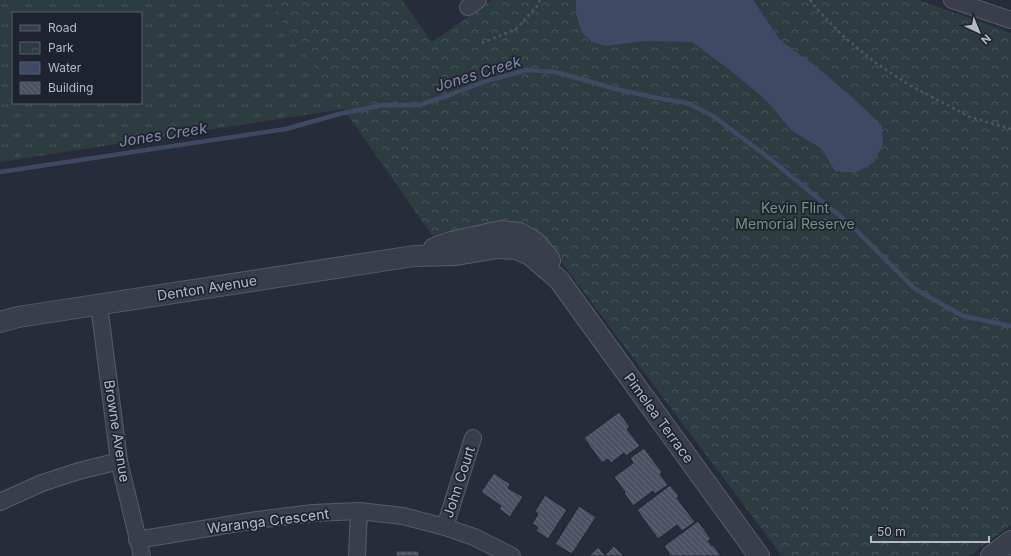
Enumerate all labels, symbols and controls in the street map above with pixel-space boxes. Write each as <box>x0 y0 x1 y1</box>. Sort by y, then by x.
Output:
legend <box>12 12 142 104</box>
north arrow <box>959 12 999 52</box>
text: Road <box>48 20 77 35</box>
text: N <box>978 31 994 47</box>
text: Park <box>48 40 74 55</box>
water label: Jones Creek <box>432 51 524 96</box>
text: Water <box>48 60 82 75</box>
text: Building <box>48 80 93 95</box>
water label: Jones Creek <box>117 118 209 151</box>
park label: Kevin Flint Memorial Reserve <box>735 199 855 232</box>
street label: Denton Avenue <box>156 271 258 304</box>
street label: Pimelea Terrace <box>621 369 698 466</box>
street label: Browne Avenue <box>101 379 134 483</box>
street label: John Court <box>439 444 478 520</box>
street label: Waranga Crescent <box>206 505 330 536</box>
scale bar <box>871 518 989 544</box>
text: 50 m <box>877 524 906 539</box>

